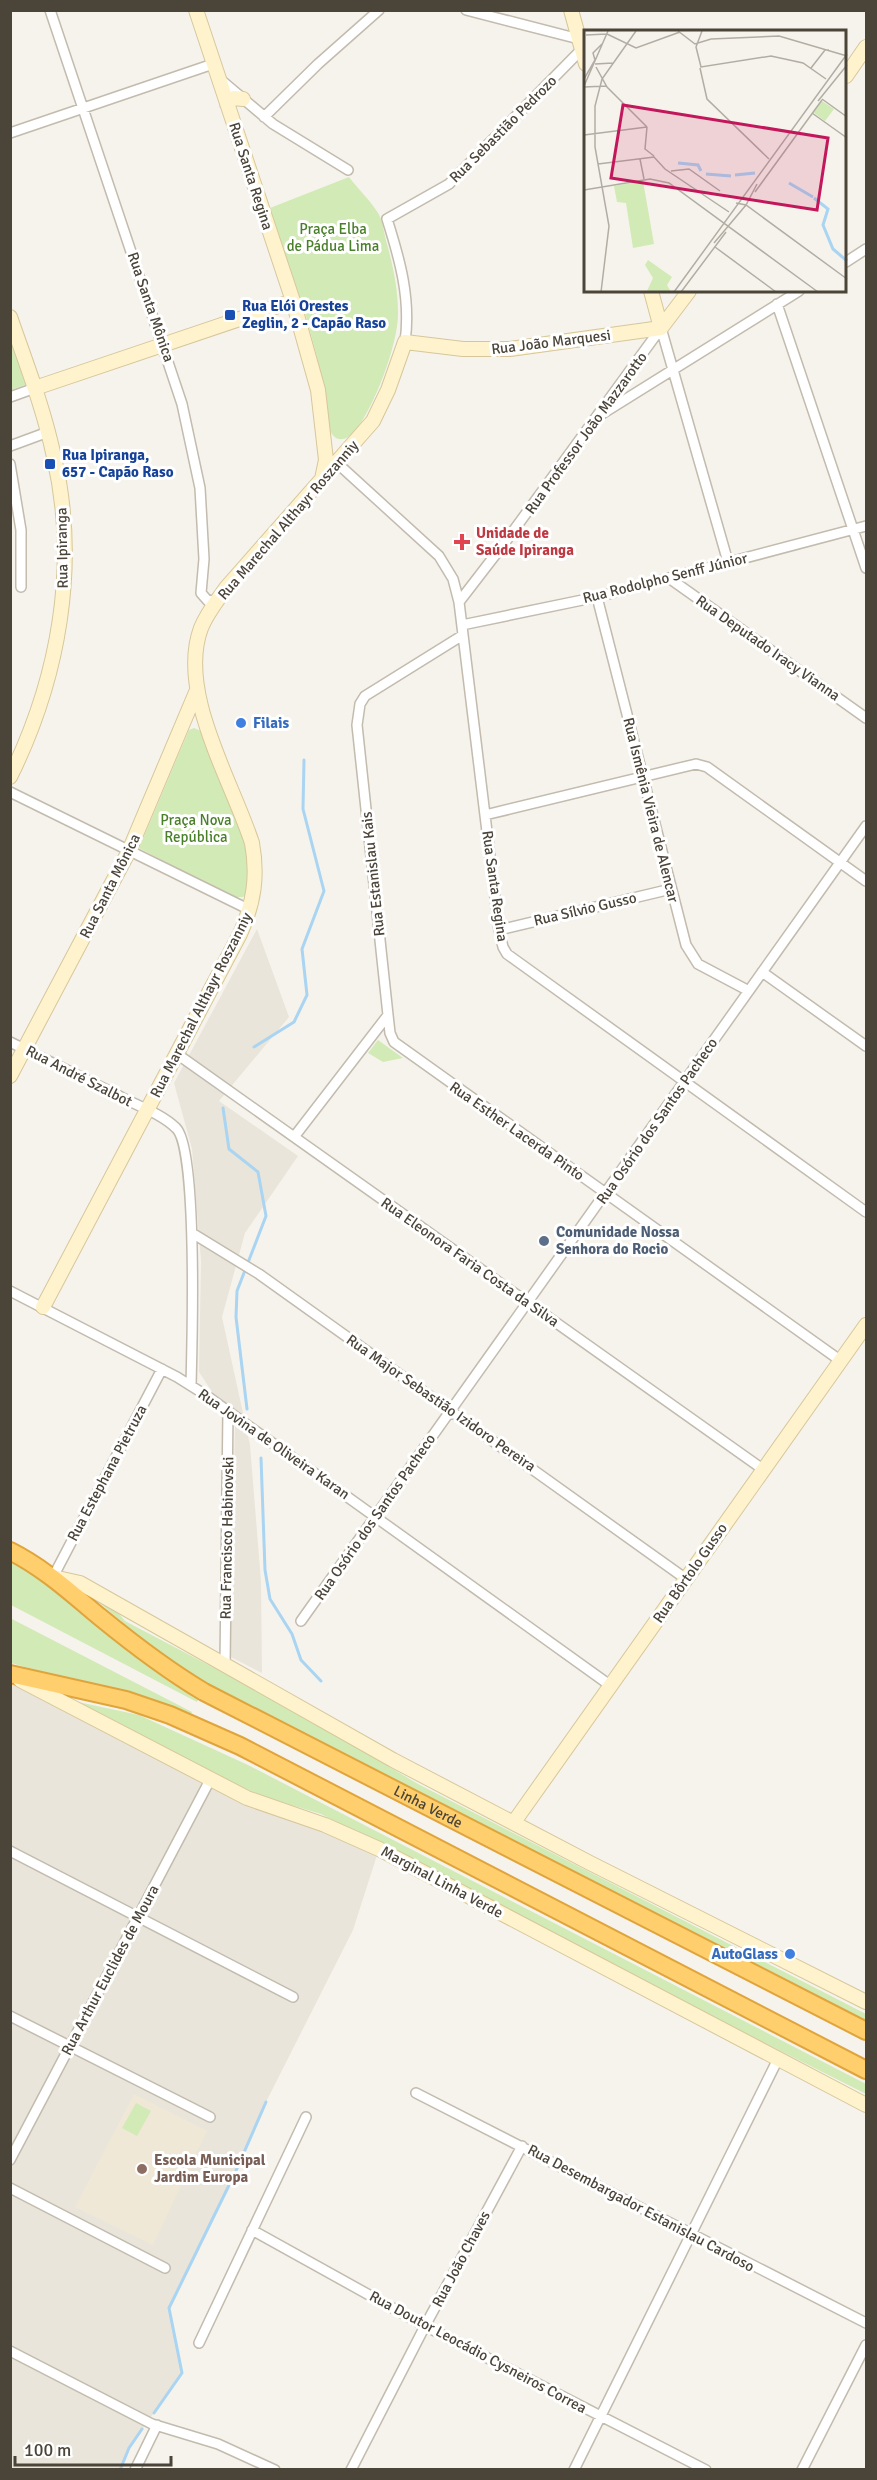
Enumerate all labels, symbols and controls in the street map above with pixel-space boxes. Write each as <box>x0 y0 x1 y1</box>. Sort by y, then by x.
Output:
inset map <box>584 30 847 292</box>
street label: Rua Sebastião Pedrozo <box>446 71 561 186</box>
street label: Rua Santa Regina <box>225 120 277 232</box>
park label: Praça Elba de Pádua Lima <box>287 220 379 255</box>
street label: Rua Santa Mônica <box>124 250 178 364</box>
place label: Rua Elói Orestes Zeglin, 2 - Capão Raso <box>242 297 386 332</box>
marker: Rua Elói Orestes Zeglin, 2 - Capão Raso <box>223 308 237 322</box>
street label: Rua João Marquesi <box>490 326 612 358</box>
street label: Rua Professor João Mazzarotto <box>521 348 651 518</box>
street label: Rua Marechal Althayr Roszanniy <box>214 437 362 603</box>
place label: Rua Ipiranga, 657 - Capão Raso <box>62 446 174 481</box>
marker: Rua Ipiranga, 657 - Capão Raso <box>43 457 57 471</box>
street label: Rua Ipiranga <box>52 507 72 589</box>
place label: Unidade de Saúde Ipiranga <box>476 524 574 559</box>
marker: Unidade de Saúde Ipiranga <box>453 533 471 551</box>
street label: Rua Rodolpho Senff Júnior <box>581 549 750 607</box>
street label: Rua Deputado Iracy Vianna <box>692 591 844 705</box>
place label: Filais <box>253 714 289 732</box>
marker: Filais <box>234 716 248 730</box>
street label: Rua Ismênia Vieira de Alencar <box>619 716 683 905</box>
street label: Rua Estanislau Kais <box>357 810 388 937</box>
park label: Praça Nova República <box>160 811 232 846</box>
street label: Rua Santa Regina <box>478 829 512 943</box>
street label: Rua Santa Mônica <box>76 831 144 941</box>
street label: Rua Sílvio Gusso <box>532 888 638 930</box>
street label: Rua Marechal Althayr Roszanniy <box>146 909 256 1101</box>
street label: Rua Osório dos Santos Pacheco <box>593 1034 721 1208</box>
street label: Rua André Szalbot <box>23 1041 135 1111</box>
street label: Rua Esther Lacerda Pinto <box>446 1078 588 1184</box>
street label: Rua Eleonora Faria Costa da Silva <box>378 1193 562 1331</box>
place label: Comunidade Nossa Senhora do Rocio <box>556 1223 680 1258</box>
marker: Comunidade Nossa Senhora do Rocio <box>537 1234 551 1248</box>
street label: Rua Major Sebastião Izidoro Pereira <box>343 1331 539 1475</box>
street label: Rua Jovina de Oliveira Karan <box>195 1385 353 1503</box>
street label: Rua Estephana Pietruza <box>63 1402 151 1544</box>
street label: Rua Osório dos Santos Pacheco <box>311 1430 439 1604</box>
street label: Rua Francisco Habinovski <box>217 1456 237 1620</box>
street label: Rua Bôrtolo Gusso <box>649 1520 731 1626</box>
street label: Linha Verde <box>391 1782 466 1832</box>
street label: Marginal Linha Verde <box>378 1842 506 1922</box>
street label: Rua Arthur Euclides de Moura <box>57 1882 163 2058</box>
place label: AutoGlass <box>712 1945 778 1963</box>
marker: AutoGlass <box>783 1947 797 1961</box>
street label: Rua Desembargador Estanislau Cardoso <box>525 2140 758 2276</box>
place label: Escola Municipal Jardim Europa <box>154 2151 266 2186</box>
marker: Escola Municipal Jardim Europa <box>135 2162 149 2176</box>
street label: Rua João Chaves <box>428 2207 494 2310</box>
street label: Rua Doutor Leocádio Cysneiros Correa <box>366 2287 590 2417</box>
scale bar <box>15 2429 171 2467</box>
text: 100 m <box>24 2439 71 2461</box>

